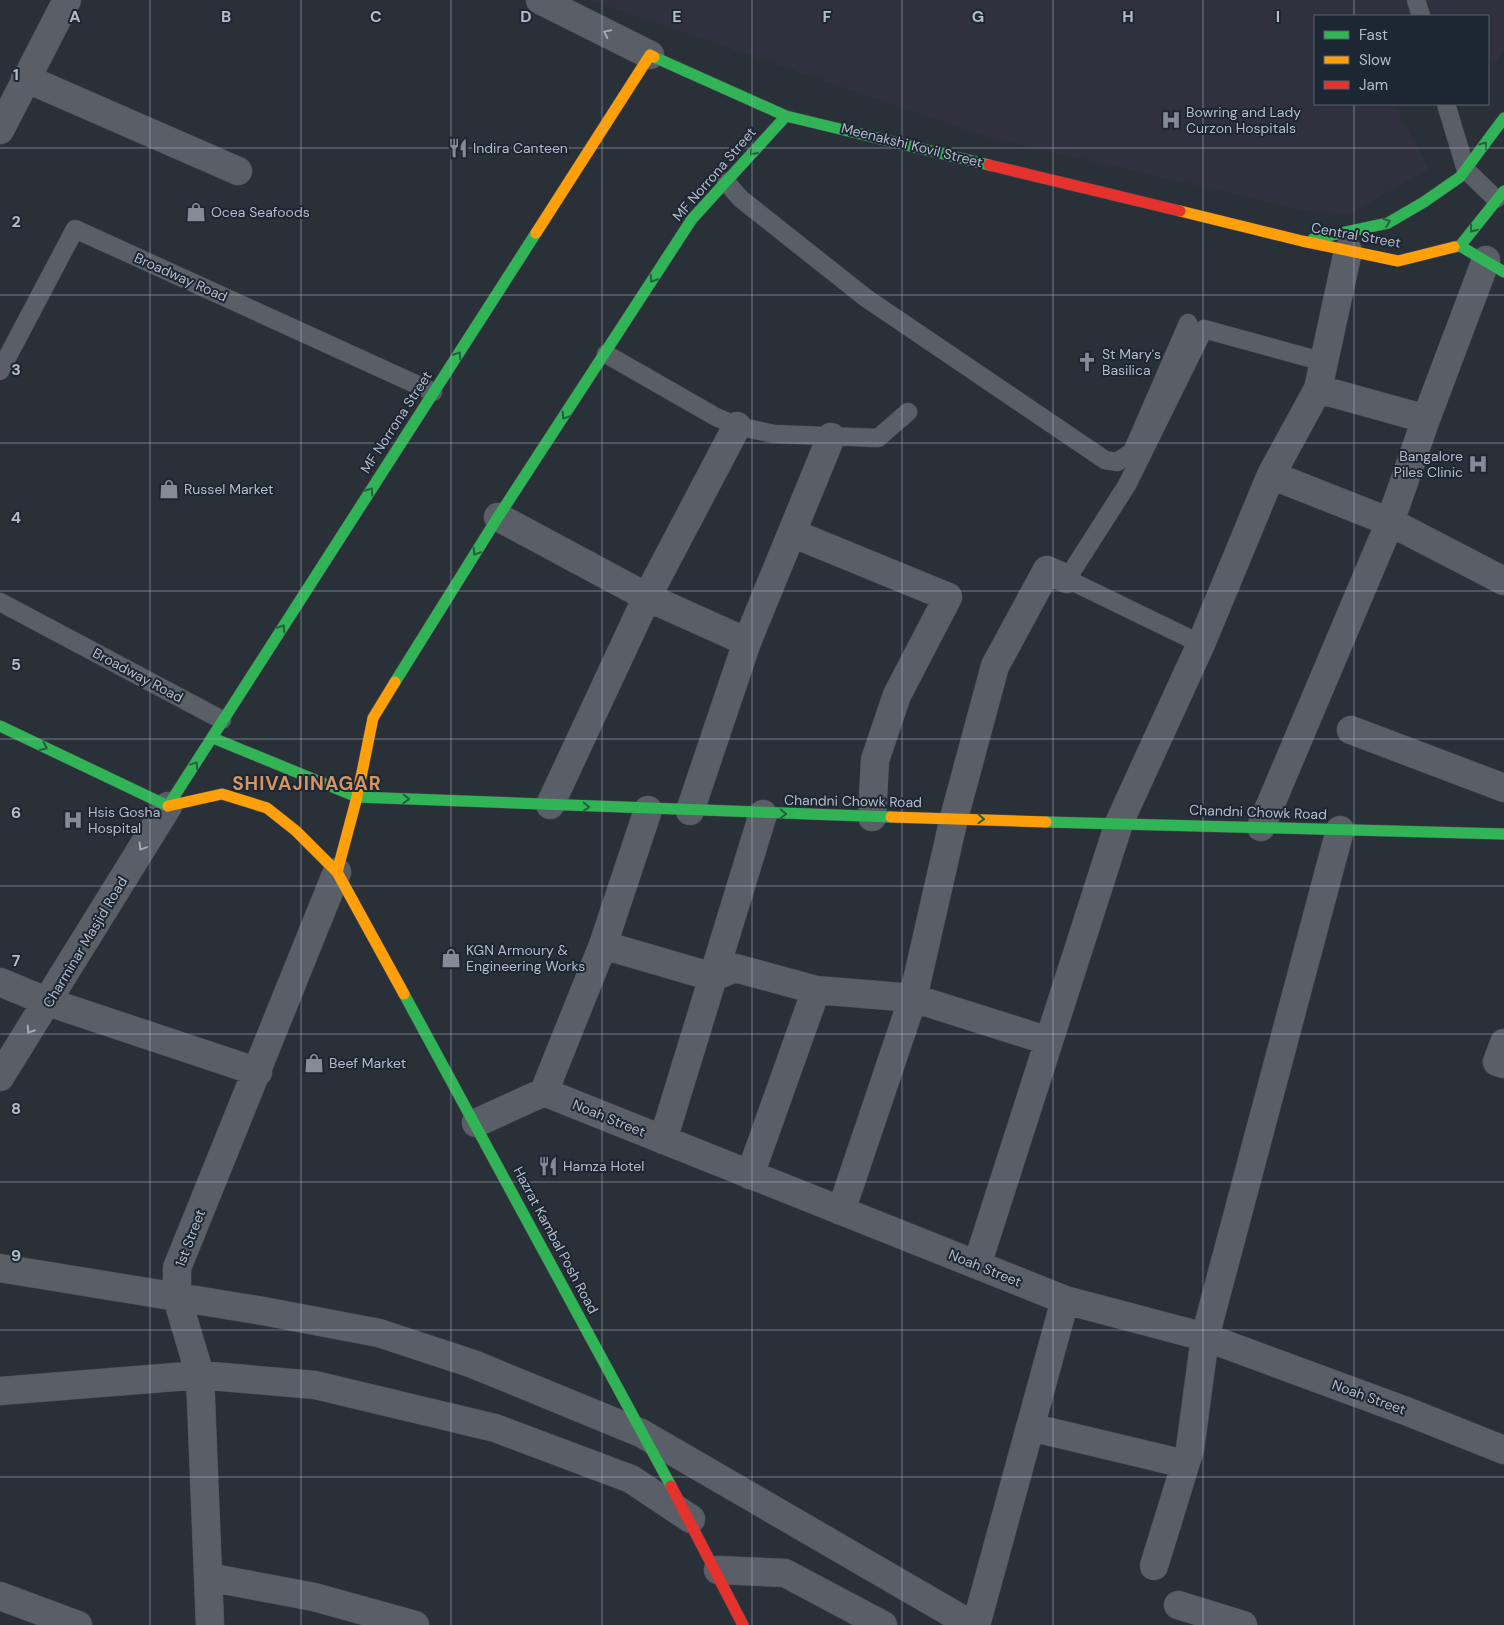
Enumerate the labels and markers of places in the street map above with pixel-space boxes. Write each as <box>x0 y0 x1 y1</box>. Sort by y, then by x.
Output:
place label: Bowring and Lady Curzon Hospitals <box>1186 103 1301 137</box>
hospital icon: Bowring and Lady Curzon Hospitals <box>1160 109 1182 131</box>
restaurant icon: Indira Canteen <box>447 137 469 159</box>
place label: Indira Canteen <box>473 139 568 157</box>
shop icon: Ocea Seafoods <box>185 201 207 223</box>
place label: Ocea Seafoods <box>211 203 310 221</box>
place label: St Mary's Basilica <box>1102 345 1161 379</box>
church icon: St Mary's Basilica <box>1076 351 1098 373</box>
place label: Bangalore Piles Clinic <box>1394 447 1463 481</box>
hospital icon: Bangalore Piles Clinic <box>1467 453 1489 475</box>
shop icon: Russel Market <box>158 478 180 500</box>
place label: Russel Market <box>184 480 274 498</box>
place label: Hsis Gosha Hospital <box>88 803 160 837</box>
hospital icon: Hsis Gosha Hospital <box>62 809 84 831</box>
place label: KGN Armoury & Engineering Works <box>466 941 585 975</box>
shop icon: KGN Armoury & Engineering Works <box>440 947 462 969</box>
shop icon: Beef Market <box>303 1052 325 1074</box>
place label: Beef Market <box>329 1054 406 1072</box>
restaurant icon: Hamza Hotel <box>537 1155 559 1177</box>
place label: Hamza Hotel <box>563 1157 644 1175</box>

